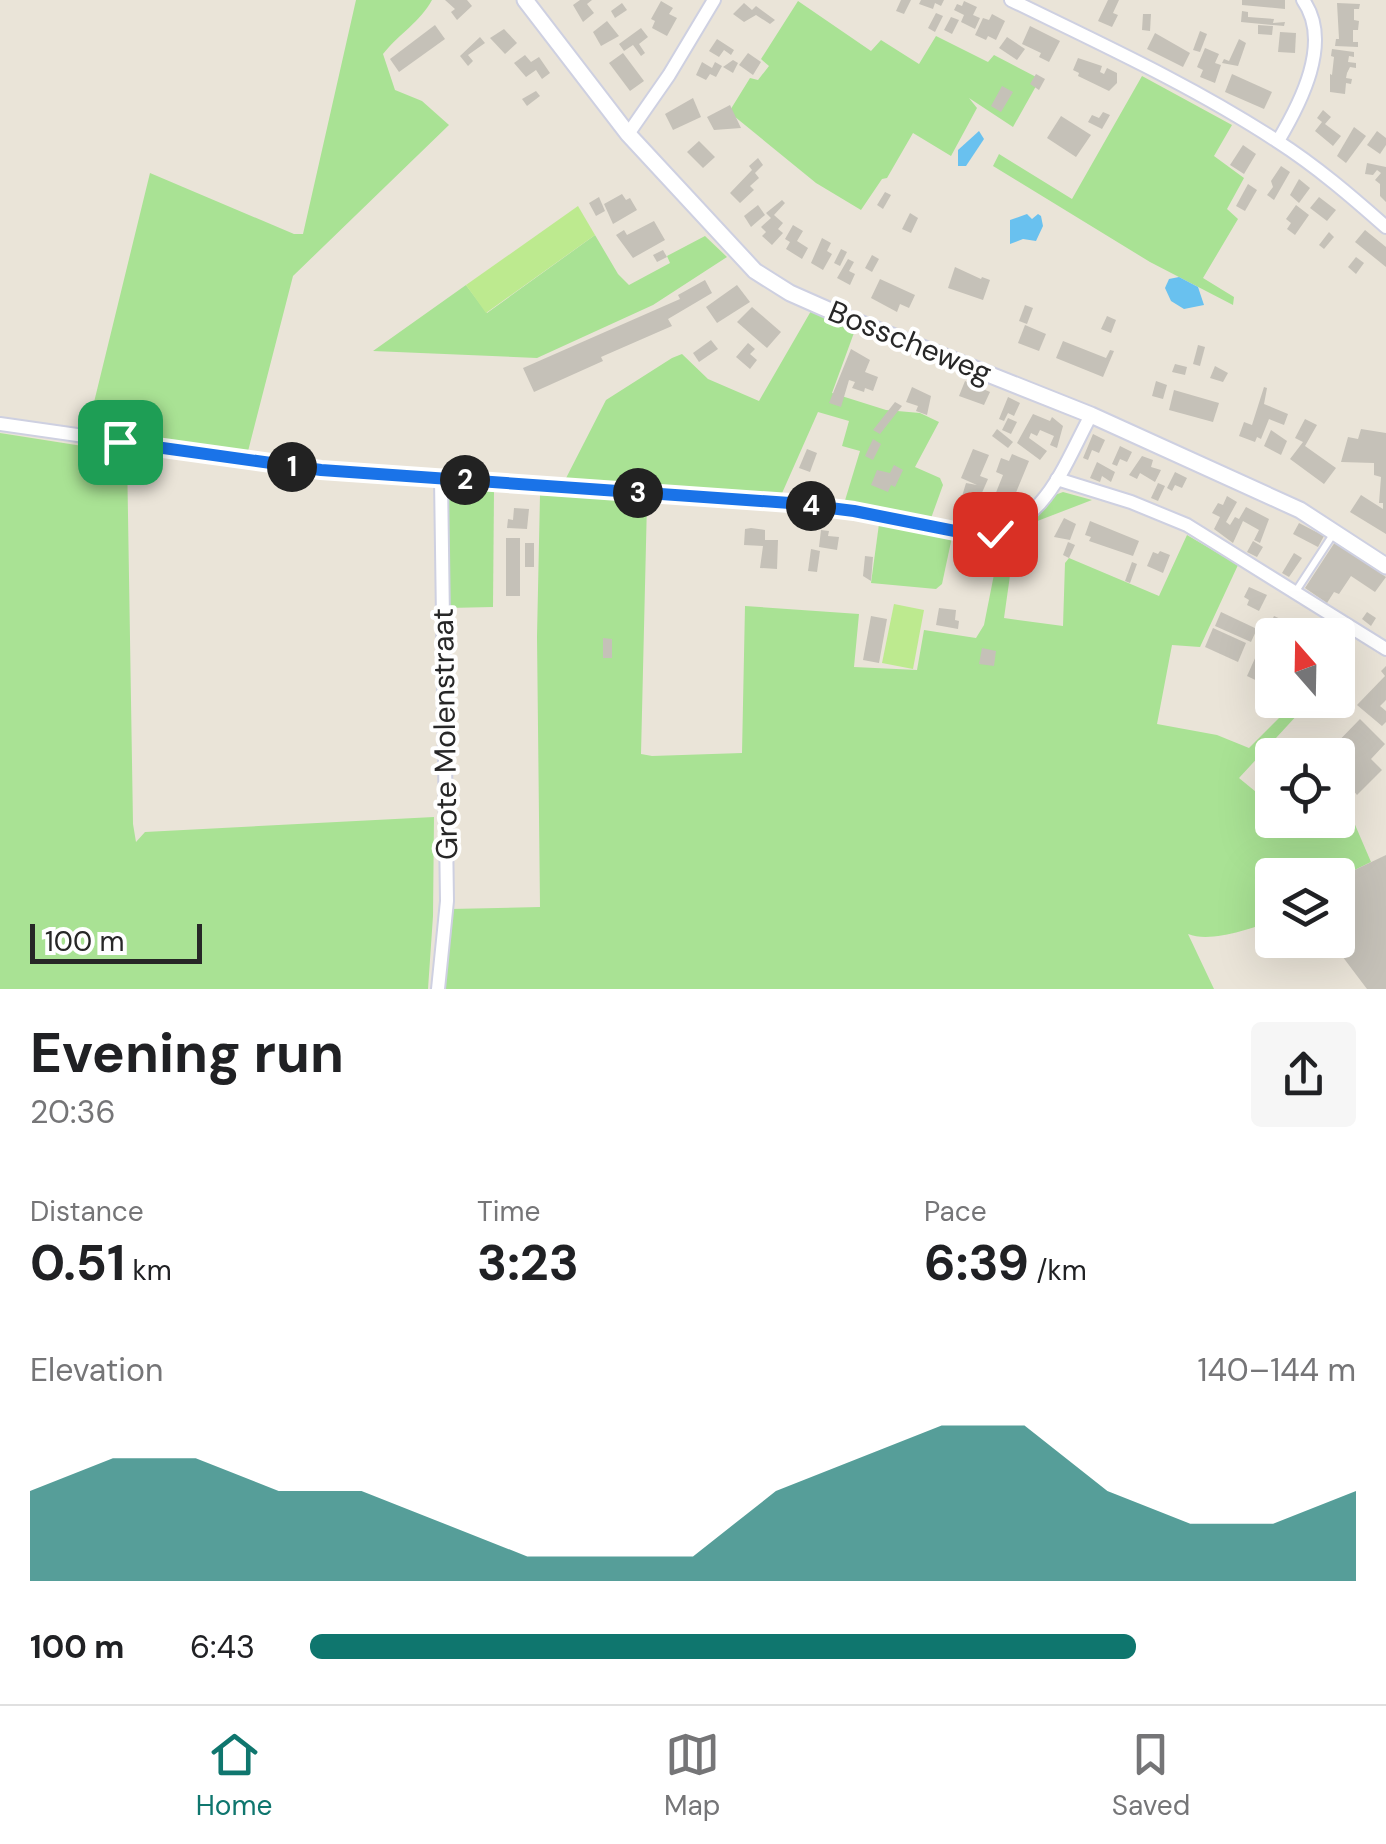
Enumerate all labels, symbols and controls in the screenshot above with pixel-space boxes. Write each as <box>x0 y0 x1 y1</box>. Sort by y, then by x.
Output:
street label: Bosscheweg <box>823 291 998 392</box>
pin <box>78 400 163 485</box>
icon: arrive <box>93 415 148 470</box>
pin: 1 <box>267 442 317 492</box>
text: 1 <box>287 448 297 485</box>
pin: 2 <box>440 455 490 505</box>
text: 2 <box>457 461 473 498</box>
pin: 3 <box>613 468 663 518</box>
text: 3 <box>630 474 646 511</box>
pin: 4 <box>786 481 836 531</box>
text: 4 <box>802 487 820 524</box>
pin <box>953 492 1038 577</box>
icon: check <box>968 507 1023 562</box>
street label: Grote Molenstraat <box>423 608 466 860</box>
north arrow <box>1255 618 1355 718</box>
map controls <box>1255 618 1355 958</box>
button: locate <box>1255 738 1355 838</box>
button: layers <box>1255 858 1355 958</box>
scale bar <box>30 919 202 964</box>
text: 100 m <box>45 923 124 960</box>
text: Evening run <box>30 1017 344 1089</box>
button: share <box>1251 1022 1356 1127</box>
text: 20:36 <box>30 1091 115 1133</box>
text: Distance <box>30 1193 144 1230</box>
text: Time <box>477 1193 540 1230</box>
text: Pace <box>924 1193 987 1230</box>
text: 0.51 <box>30 1230 125 1296</box>
text: 3:23 <box>477 1230 579 1296</box>
text: 6:39 <box>924 1230 1029 1296</box>
text: km <box>125 1252 172 1289</box>
text: /km <box>1029 1252 1087 1289</box>
text: Elevation <box>30 1349 163 1391</box>
text: 140–144 m <box>1197 1349 1356 1391</box>
text: 100 m <box>30 1626 124 1668</box>
text: 6:43 <box>190 1626 255 1668</box>
tab: Home <box>196 1727 272 1824</box>
tab: Map <box>664 1727 720 1824</box>
tab: Saved <box>1112 1727 1190 1824</box>

